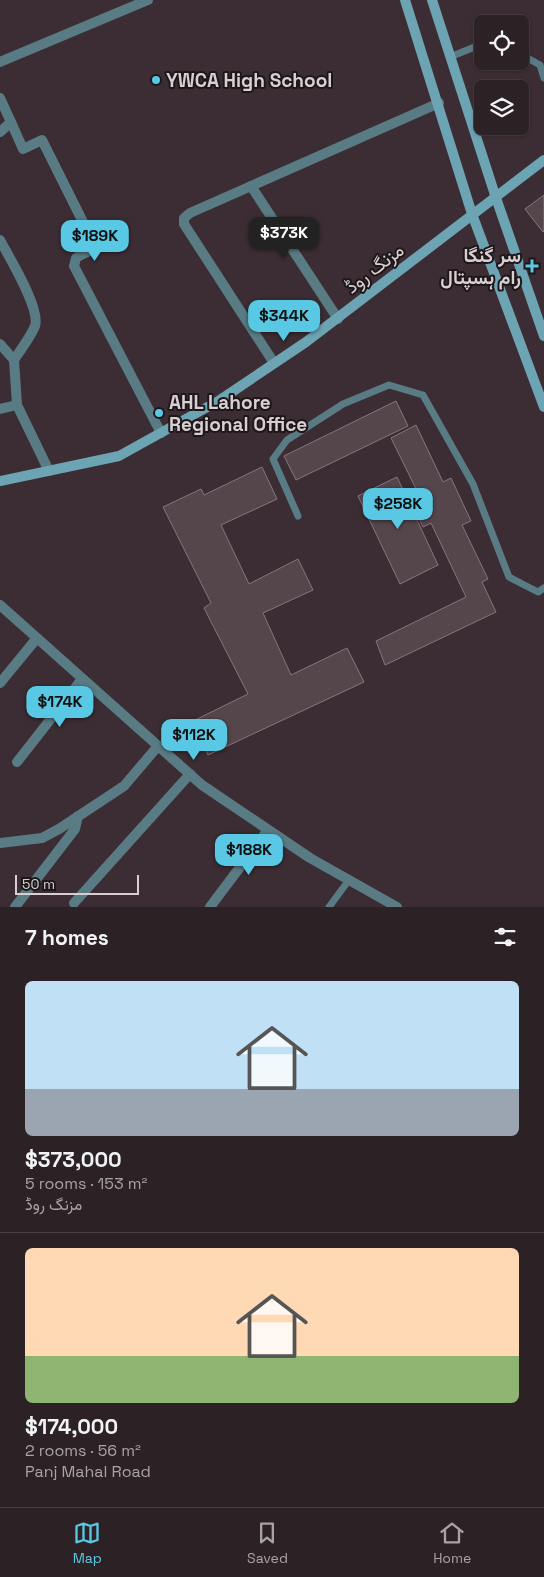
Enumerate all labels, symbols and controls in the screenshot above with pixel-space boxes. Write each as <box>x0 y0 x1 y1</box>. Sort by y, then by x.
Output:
map controls <box>474 15 529 135</box>
button: locate <box>474 15 529 70</box>
place label: YWCA High School <box>166 68 332 93</box>
marker: YWCA High School <box>150 74 162 86</box>
button: layers <box>474 80 529 135</box>
pin: $373K <box>249 216 319 259</box>
pin: $189K <box>60 220 130 262</box>
text: $373K <box>260 222 308 243</box>
text: $189K <box>72 225 118 246</box>
street label: مزنگ روڈ <box>340 238 409 299</box>
place label: سر گنگا رام ہسپتال <box>440 243 521 291</box>
marker: سر گنگا رام ہسپتال <box>525 259 539 273</box>
pin: $344K <box>249 300 319 342</box>
text: $344K <box>259 305 309 326</box>
place label: AHL Lahore Regional Office <box>169 390 307 437</box>
marker: AHL Lahore Regional Office <box>153 407 165 419</box>
pin: $258K <box>363 488 433 530</box>
text: $258K <box>374 493 422 514</box>
pin: $174K <box>25 686 95 728</box>
text: $174K <box>37 691 83 712</box>
pin: $112K <box>159 718 229 761</box>
text: $112K <box>172 724 216 745</box>
pin: $188K <box>214 834 284 876</box>
text: $188K <box>226 839 272 860</box>
scale bar <box>15 872 139 895</box>
text: 50 m <box>22 875 55 893</box>
icon: filters <box>491 923 519 951</box>
text: 7 homes <box>25 924 109 951</box>
icon: home <box>227 1013 317 1103</box>
text: $373,000 <box>25 1146 122 1173</box>
text: 5 rooms · 153 m² <box>25 1173 147 1194</box>
text: مزنگ روڈ <box>25 1194 82 1215</box>
icon: home <box>227 1281 317 1371</box>
text: $174,000 <box>25 1413 118 1440</box>
text: 2 rooms · 56 m² <box>25 1440 141 1461</box>
text: Panj Mahal Road <box>25 1461 151 1482</box>
tab: Map <box>73 1519 102 1567</box>
tab: Saved <box>247 1519 288 1567</box>
tab: Home <box>433 1519 471 1567</box>

